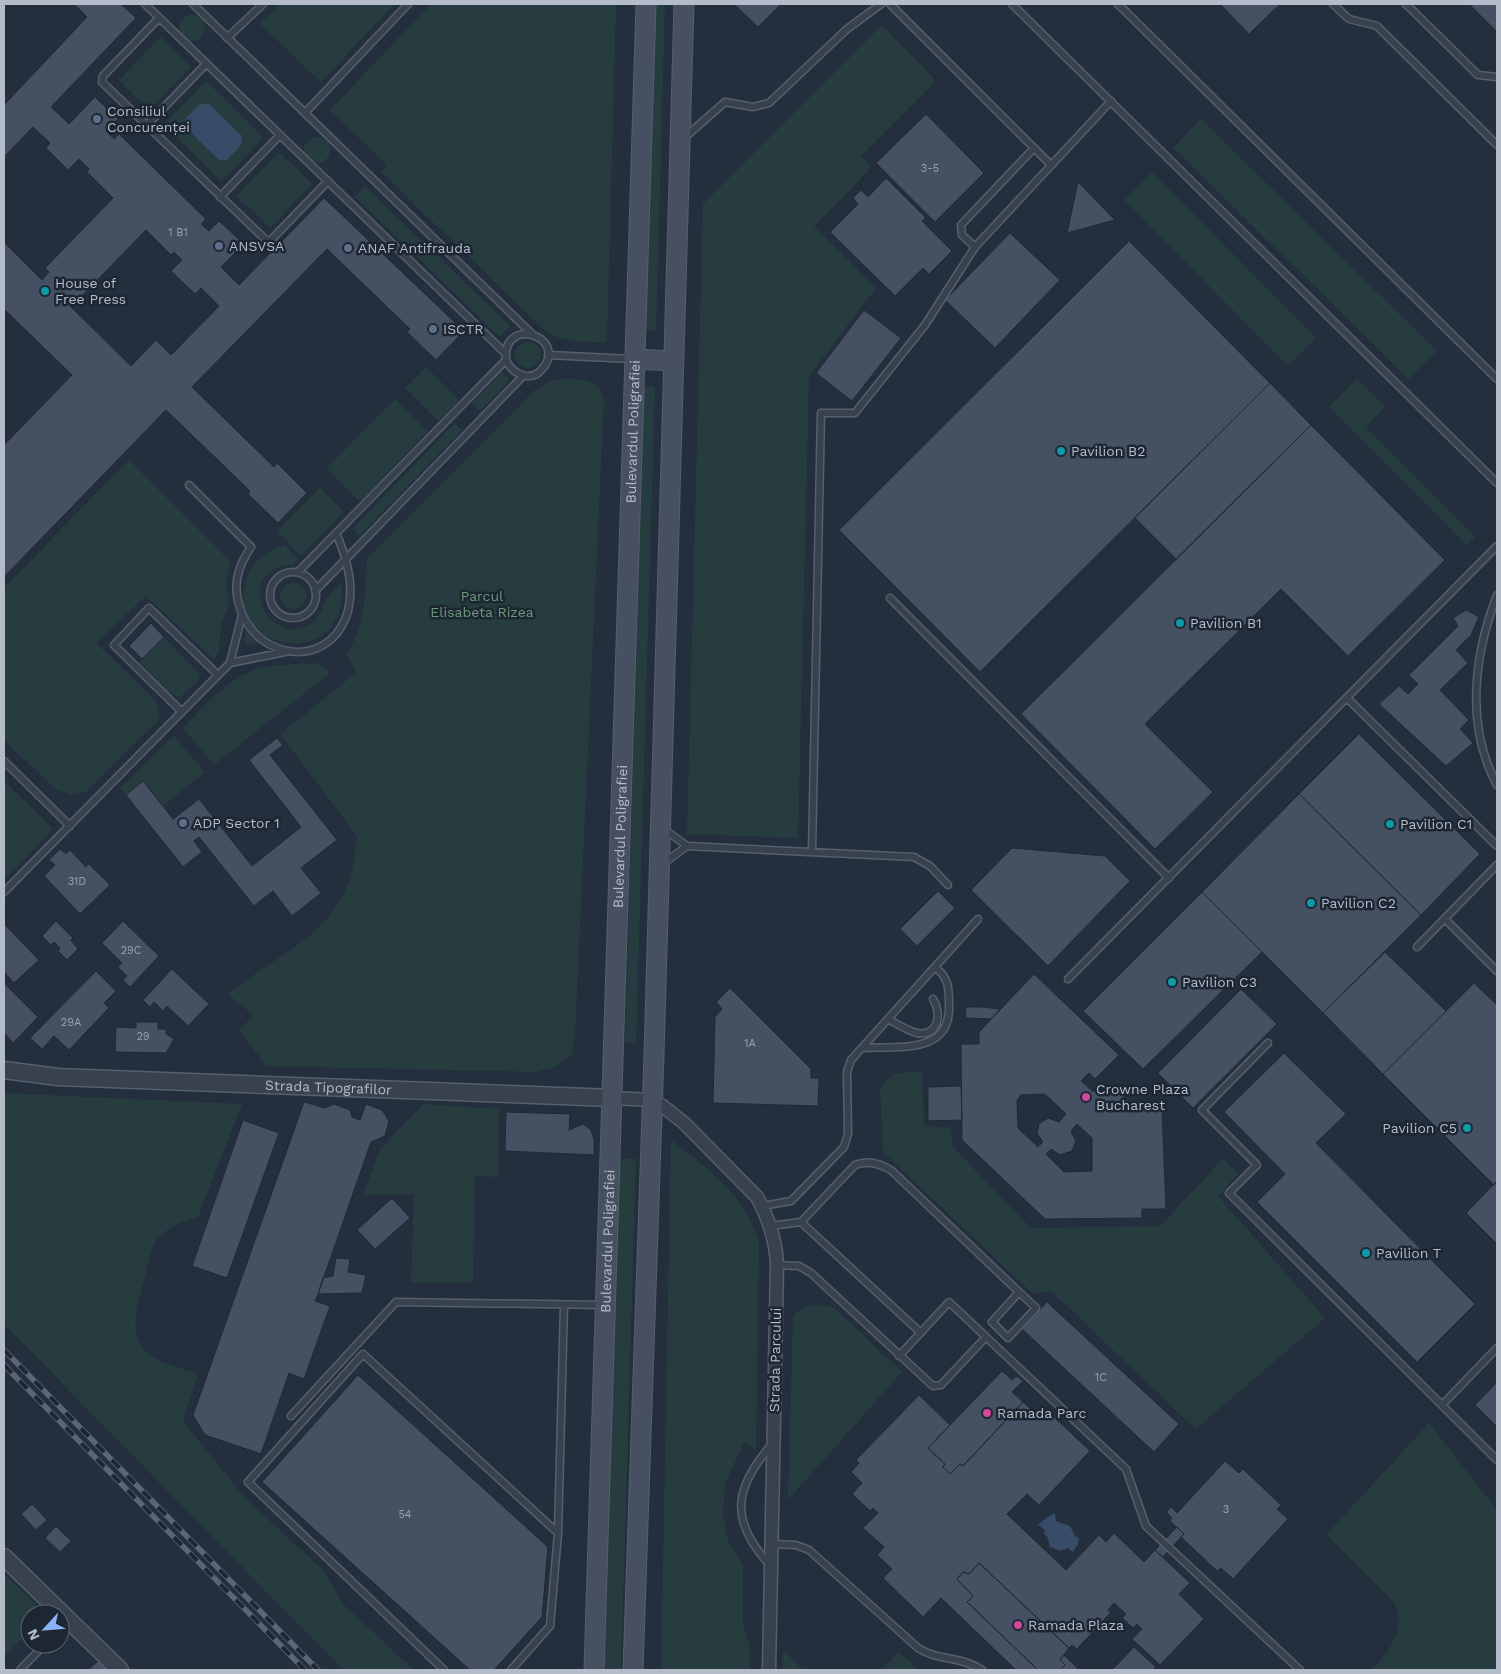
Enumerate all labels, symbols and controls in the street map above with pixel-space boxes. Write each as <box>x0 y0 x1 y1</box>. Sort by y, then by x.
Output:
place label: Consiliul Concurenței <box>107 103 190 136</box>
marker: Consiliul Concurenței <box>91 113 103 125</box>
house number: 3-5 <box>921 162 939 175</box>
house number: 1 B1 <box>168 226 188 239</box>
place label: ANSVSA <box>229 238 284 254</box>
marker: ANSVSA <box>213 240 225 252</box>
place label: ANAF Antifrauda <box>358 240 471 256</box>
marker: ANAF Antifrauda <box>342 242 354 254</box>
place label: House of Free Press <box>55 275 126 307</box>
marker: House of Free Press <box>39 285 51 297</box>
place label: ISCTR <box>443 321 484 337</box>
marker: ISCTR <box>427 323 439 335</box>
street label: Bulevardul Poligrafiei <box>622 360 643 503</box>
place label: Pavilion B2 <box>1071 443 1145 459</box>
marker: Pavilion B2 <box>1055 445 1067 457</box>
park label: Parcul Elisabeta Rizea <box>430 588 534 620</box>
place label: Pavilion B1 <box>1190 615 1262 631</box>
marker: Pavilion B1 <box>1174 617 1186 629</box>
street label: Bulevardul Poligrafiei <box>610 765 630 908</box>
place label: ADP Sector 1 <box>193 815 280 831</box>
place label: Pavilion C1 <box>1400 816 1472 832</box>
marker: ADP Sector 1 <box>177 817 189 829</box>
marker: Pavilion C1 <box>1384 818 1396 830</box>
house number: 31D <box>68 875 86 888</box>
place label: Pavilion C2 <box>1321 895 1396 911</box>
marker: Pavilion C2 <box>1305 897 1317 909</box>
house number: 29C <box>121 944 142 957</box>
place label: Pavilion C3 <box>1182 974 1257 990</box>
marker: Pavilion C3 <box>1166 976 1178 988</box>
house number: 29A <box>61 1016 81 1029</box>
house number: 29 <box>136 1030 150 1043</box>
house number: 1A <box>744 1037 756 1050</box>
street label: Strada Tipografilor <box>265 1077 392 1098</box>
place label: Crowne Plaza Bucharest <box>1096 1081 1189 1113</box>
marker: Crowne Plaza Bucharest <box>1080 1091 1092 1103</box>
place label: Pavilion C5 <box>1382 1120 1457 1136</box>
marker: Pavilion C5 <box>1461 1122 1473 1134</box>
street label: Bulevardul Poligrafiei <box>597 1169 618 1313</box>
place label: Pavilion T <box>1376 1245 1442 1261</box>
marker: Pavilion T <box>1360 1247 1372 1259</box>
street label: Strada Parcului <box>766 1308 784 1412</box>
house number: 1C <box>1095 1371 1107 1384</box>
place label: Ramada Parc <box>997 1405 1087 1421</box>
marker: Ramada Parc <box>981 1407 993 1419</box>
house number: 3 <box>1223 1503 1229 1516</box>
house number: 54 <box>398 1508 412 1521</box>
north arrow <box>20 1604 70 1654</box>
place label: Ramada Plaza <box>1028 1617 1124 1633</box>
marker: Ramada Plaza <box>1012 1619 1024 1631</box>
text: N <box>24 1627 43 1643</box>

